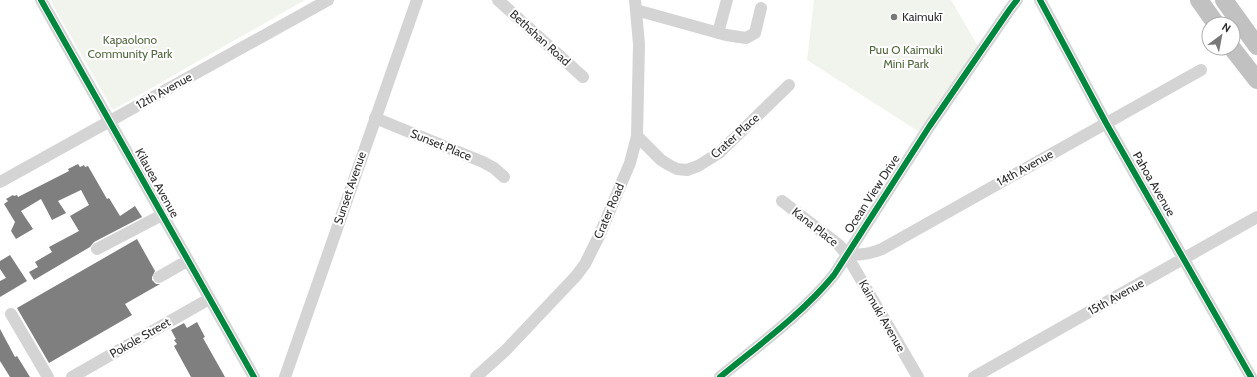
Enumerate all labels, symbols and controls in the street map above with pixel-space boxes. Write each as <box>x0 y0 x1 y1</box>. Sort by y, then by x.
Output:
street label: Bethshan Road <box>507 6 574 69</box>
place label: Kaimukī <box>902 9 943 24</box>
marker: Kaimukī <box>889 12 899 22</box>
north arrow <box>1201 16 1241 56</box>
text: N <box>1219 20 1233 36</box>
park label: Kapaolono Community Park <box>88 32 173 61</box>
park label: Puu O Kaimuki Mini Park <box>869 42 943 71</box>
street label: 12th Avenue <box>133 69 194 112</box>
street label: Crater Place <box>707 110 762 161</box>
street label: Sunset Place <box>408 125 474 164</box>
street label: Kilauea Avenue <box>132 145 183 220</box>
street label: 14th Avenue <box>994 146 1056 189</box>
street label: Pahoa Avenue <box>1130 149 1179 219</box>
street label: Sunset Avenue <box>330 150 369 226</box>
street label: Ocean View Drive <box>841 152 903 236</box>
street label: Crater Road <box>590 181 627 241</box>
street label: Kana Place <box>789 204 841 249</box>
street label: 15th Avenue <box>1085 275 1146 318</box>
street label: Kaimuki Avenue <box>856 277 909 354</box>
street label: Pokole Street <box>107 314 173 361</box>

